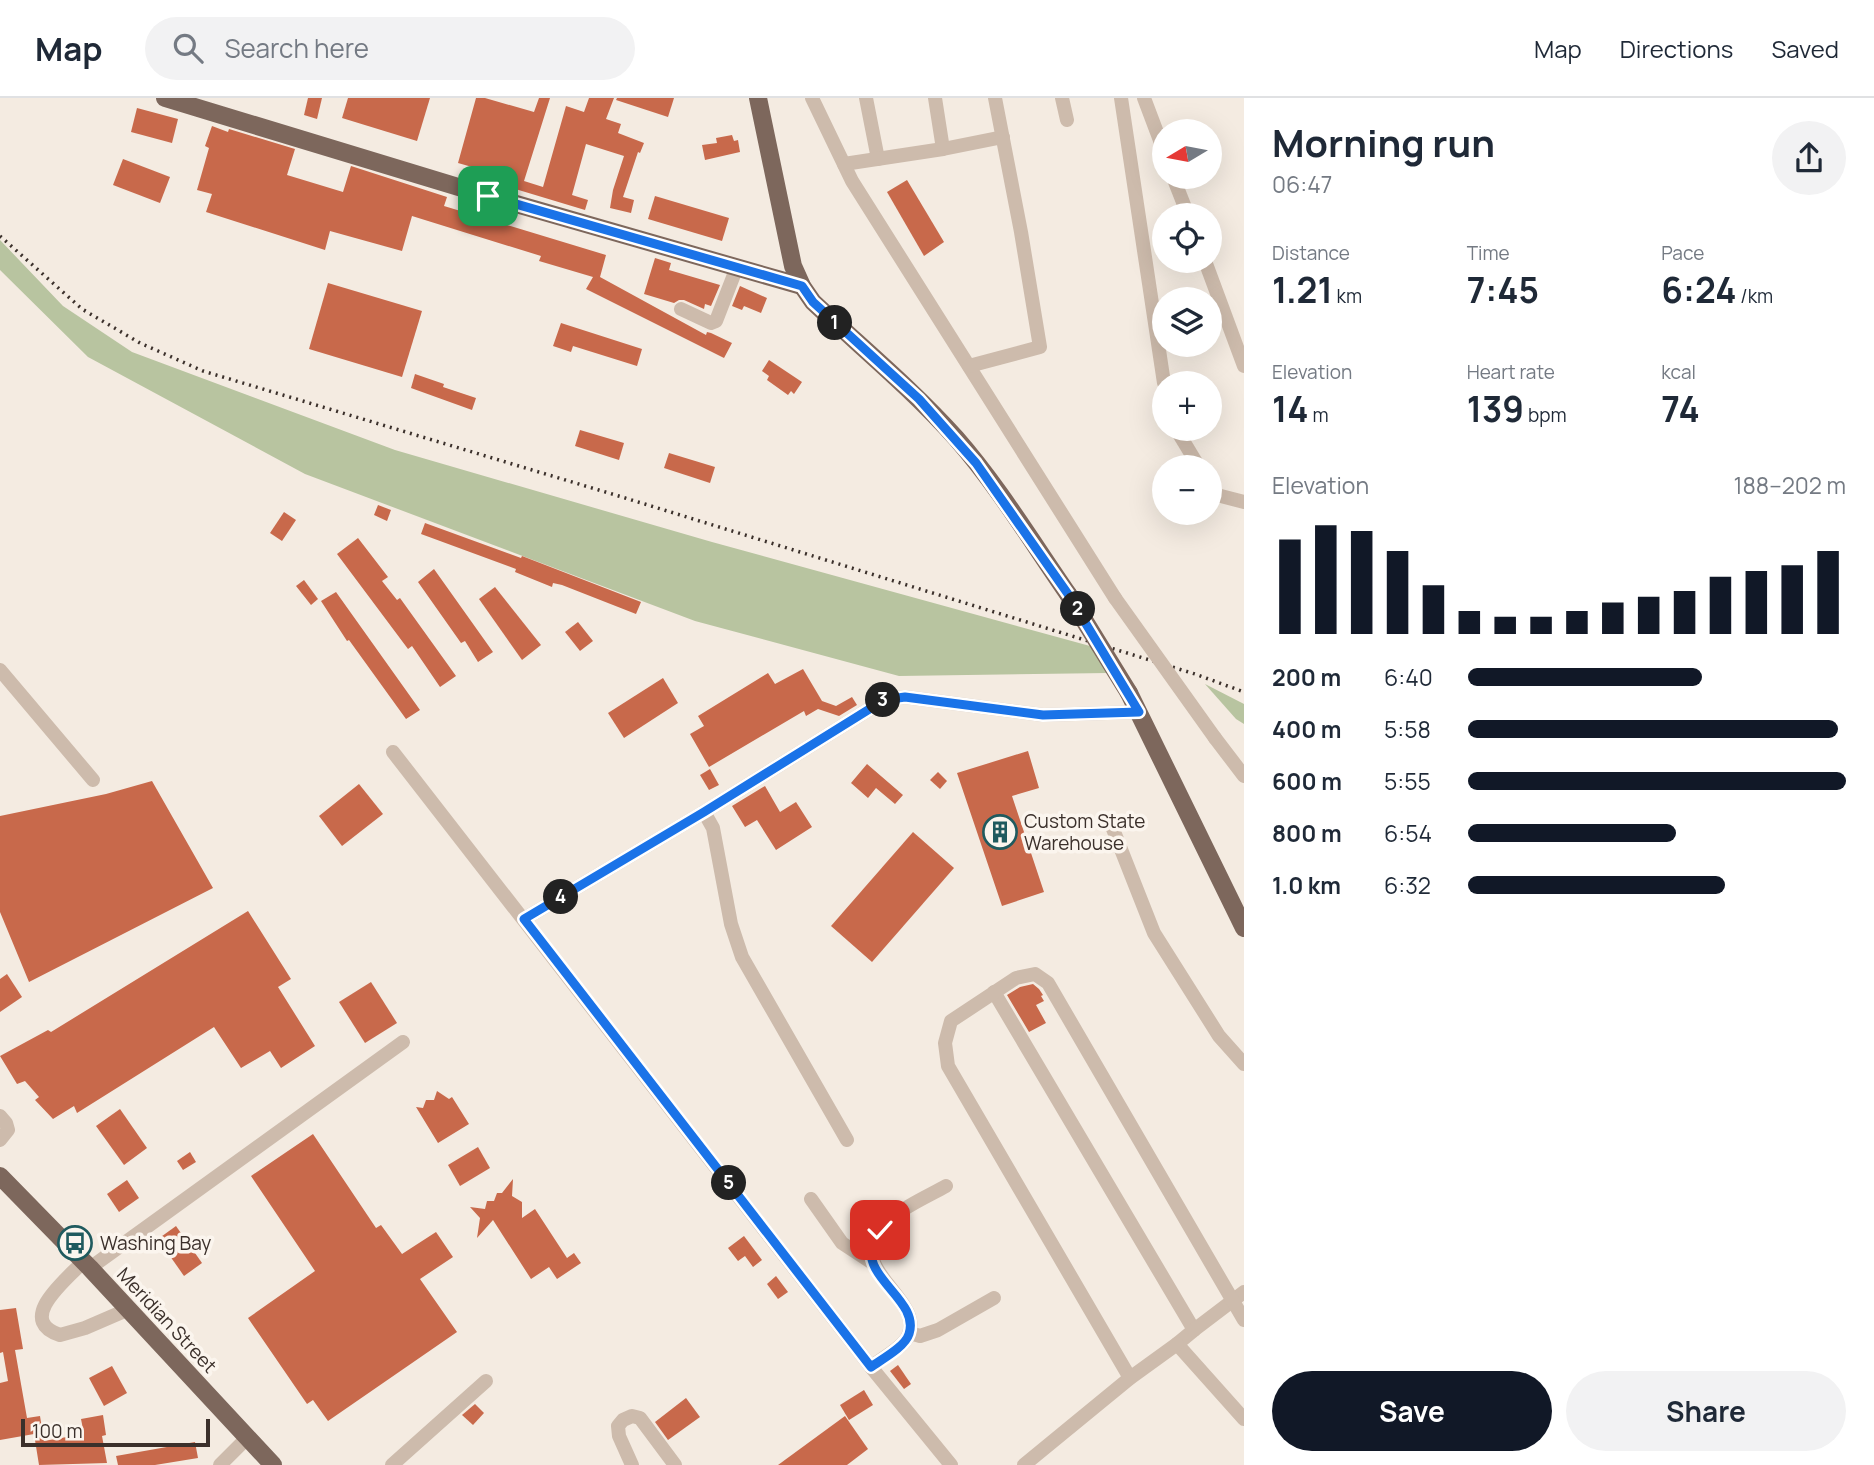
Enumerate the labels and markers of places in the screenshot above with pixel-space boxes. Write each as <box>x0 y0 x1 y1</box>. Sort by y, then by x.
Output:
pin <box>458 166 518 226</box>
pin: 1 <box>818 306 852 341</box>
pin: 2 <box>1060 592 1096 626</box>
pin: 3 <box>866 682 900 718</box>
place label: Custom State Warehouse <box>1024 808 1145 856</box>
building icon: Custom State Warehouse <box>981 813 1019 851</box>
pin: 4 <box>544 880 578 914</box>
pin: 5 <box>712 1166 746 1200</box>
pin <box>850 1200 910 1260</box>
bus stop icon: Washing Bay <box>56 1224 94 1262</box>
place label: Washing Bay <box>100 1230 211 1256</box>

